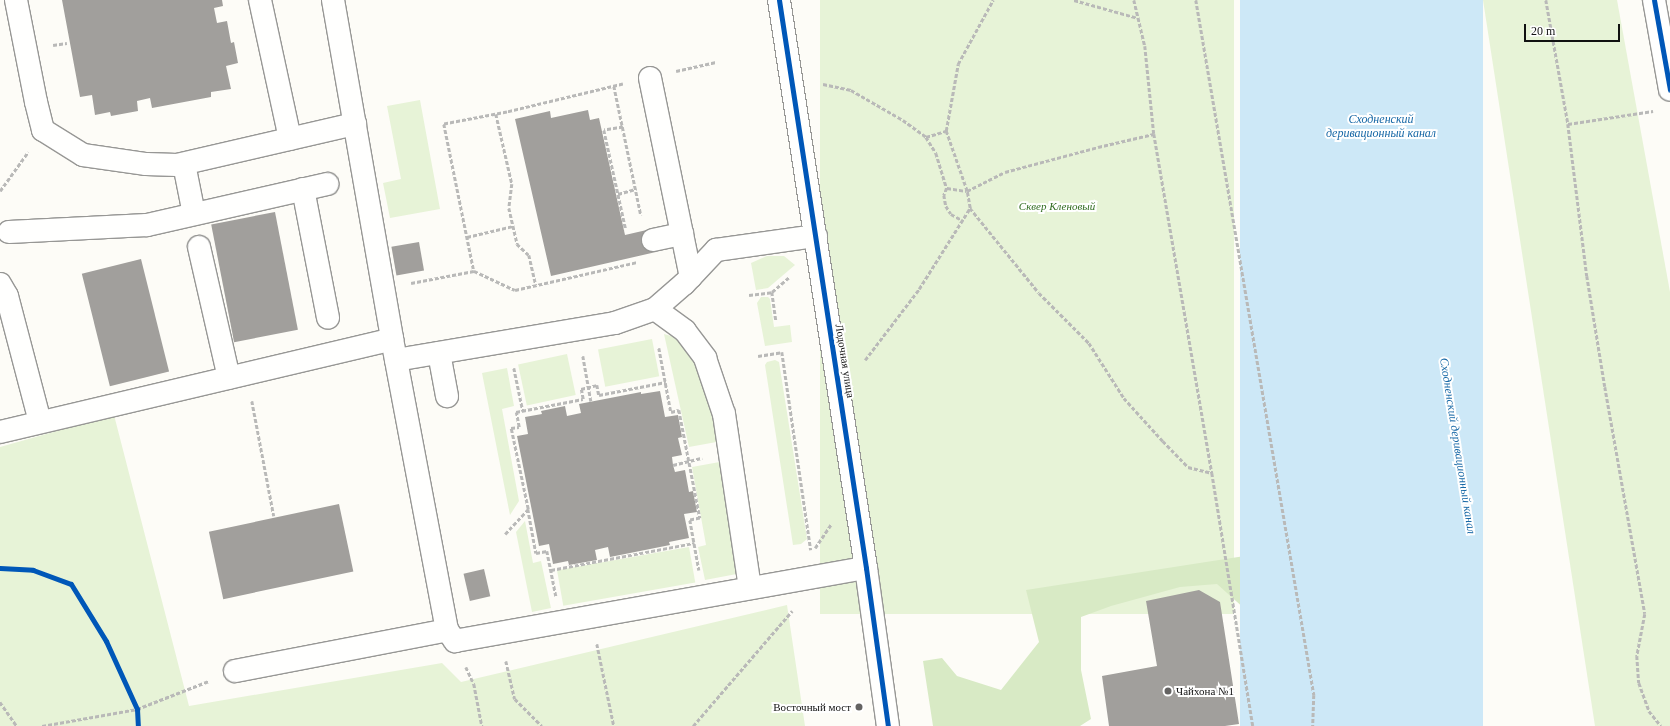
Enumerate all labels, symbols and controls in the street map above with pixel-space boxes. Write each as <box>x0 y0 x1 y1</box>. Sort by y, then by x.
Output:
scale bar <box>1526 16 1622 42</box>
text: 20 m <box>1531 24 1555 38</box>
water label: Сходненский деривационный канал <box>1326 113 1436 141</box>
park label: Сквер Кленовый <box>1019 199 1095 213</box>
street label: Лодочная улица <box>833 323 857 399</box>
water label: Сходненский деривационный канал <box>1436 357 1478 535</box>
place label: Чайхона №1 <box>1176 684 1234 698</box>
marker: Чайхона №1 <box>1163 686 1173 696</box>
place label: Восточный мост <box>773 700 851 714</box>
marker: Восточный мост <box>854 702 864 712</box>

